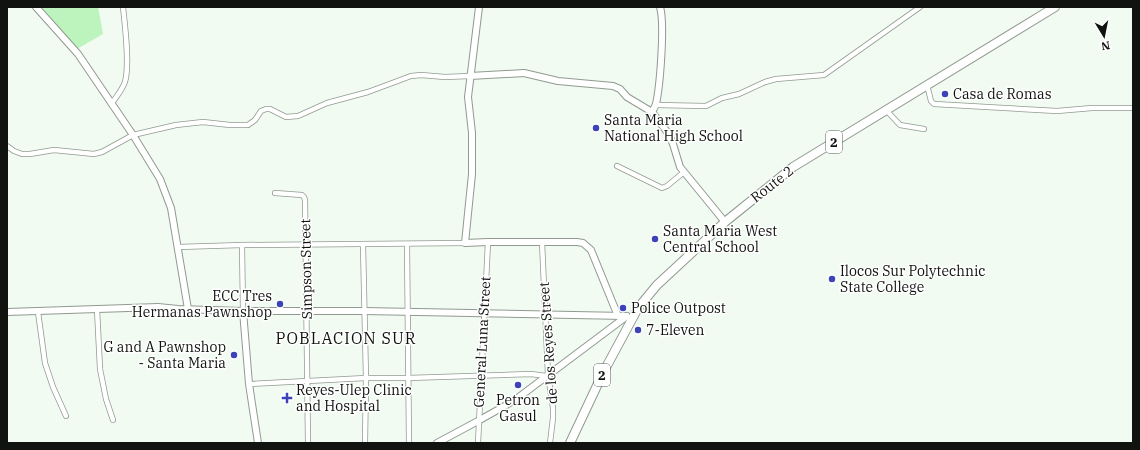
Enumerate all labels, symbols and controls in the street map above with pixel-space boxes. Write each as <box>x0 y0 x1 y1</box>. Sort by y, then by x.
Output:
north arrow <box>1084 16 1124 56</box>
text: N <box>1100 38 1111 54</box>
place label: Casa de Romas <box>953 85 1052 103</box>
marker: Casa de Romas <box>940 89 950 99</box>
place label: Santa Maria National High School <box>604 111 743 145</box>
marker: Santa Maria National High School <box>591 123 601 133</box>
road number: 2 <box>826 131 842 153</box>
street label: Route 2 <box>747 162 797 206</box>
street label: Simpson Street <box>296 218 316 320</box>
place label: Santa Maria West Central School <box>663 222 777 256</box>
marker: Santa Maria West Central School <box>650 234 660 244</box>
place label: Ilocos Sur Polytechnic State College <box>840 262 986 296</box>
marker: Ilocos Sur Polytechnic State College <box>827 274 837 284</box>
street label: General Luna Street <box>470 276 494 408</box>
street label: de los Reyes Street <box>535 281 561 405</box>
place label: ECC Tres Hermanas Pawnshop <box>132 287 272 321</box>
marker: ECC Tres Hermanas Pawnshop <box>275 299 285 309</box>
place label: Police Outpost <box>631 299 726 317</box>
marker: Police Outpost <box>618 303 628 313</box>
place label: 7-Eleven <box>646 321 704 339</box>
marker: 7-Eleven <box>633 325 643 335</box>
district label: POBLACION SUR <box>276 328 416 348</box>
place label: G and A Pawnshop - Santa Maria <box>104 338 226 372</box>
marker: G and A Pawnshop - Santa Maria <box>229 350 239 360</box>
road number: 2 <box>594 364 610 386</box>
marker: Petron Gasul <box>513 380 523 390</box>
place label: Reyes-Ulep Clinic and Hospital <box>296 381 412 415</box>
place label: Petron Gasul <box>496 391 540 425</box>
marker: Reyes-Ulep Clinic and Hospital <box>281 392 293 404</box>

